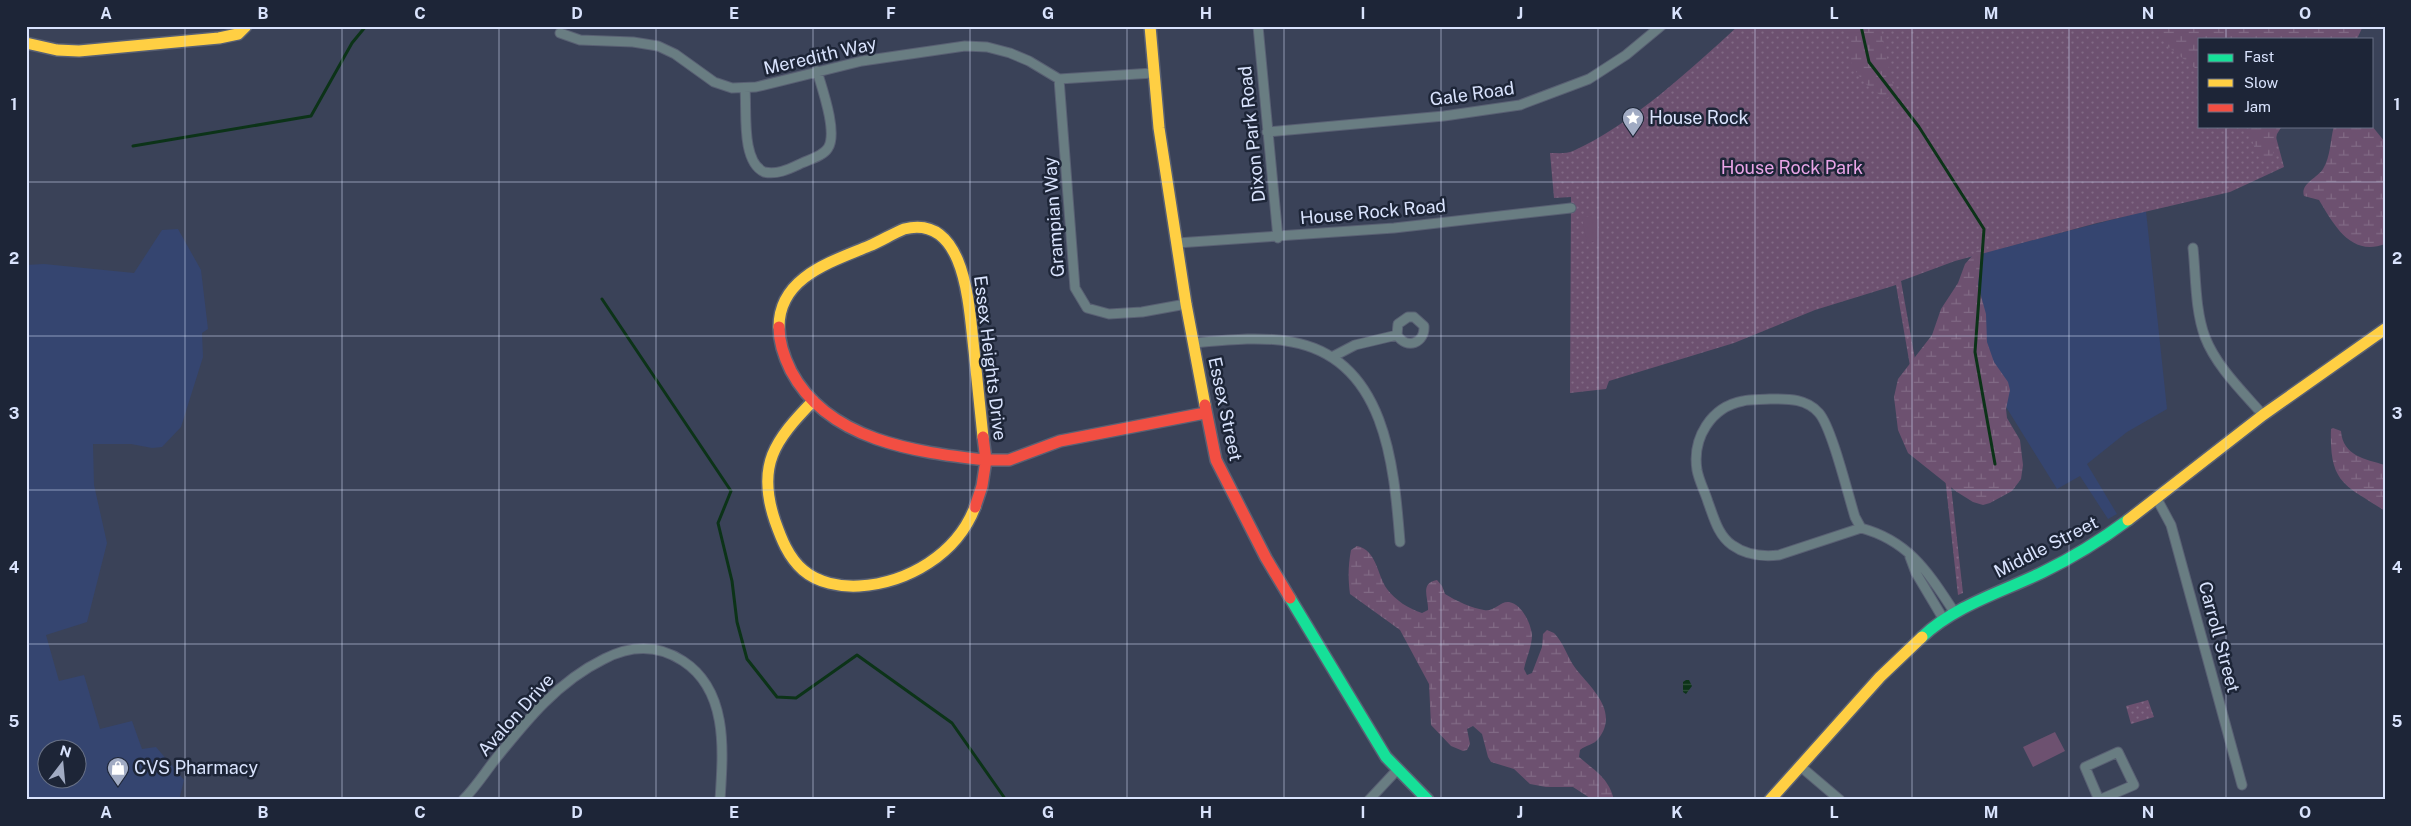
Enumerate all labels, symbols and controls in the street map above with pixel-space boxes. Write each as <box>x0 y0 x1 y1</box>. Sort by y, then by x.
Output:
text: A <box>100 4 112 23</box>
text: B <box>258 4 269 23</box>
text: C <box>414 4 426 23</box>
text: D <box>571 4 583 23</box>
text: E <box>729 4 739 23</box>
text: F <box>886 4 896 23</box>
text: G <box>1042 4 1054 23</box>
text: H <box>1200 4 1212 23</box>
text: I <box>1361 4 1365 23</box>
text: J <box>1517 4 1523 23</box>
text: K <box>1671 4 1683 23</box>
text: L <box>1829 4 1839 23</box>
text: M <box>1984 4 1998 23</box>
text: N <box>2142 4 2154 23</box>
text: O <box>2299 4 2311 23</box>
street label: Meredith Way <box>761 32 879 79</box>
legend <box>2198 38 2374 128</box>
text: Fast <box>2244 48 2274 65</box>
street label: Dixon Park Road <box>1234 65 1269 203</box>
text: Slow <box>2244 74 2279 91</box>
street label: Gale Road <box>1428 77 1516 110</box>
text: 1 <box>11 95 17 114</box>
text: 1 <box>2394 95 2400 114</box>
text: Jam <box>2244 98 2271 115</box>
place icon: House Rock <box>1621 106 1645 137</box>
place label: House Rock <box>1649 107 1749 128</box>
street label: Grampian Way <box>1039 156 1068 278</box>
park label: House Rock Park <box>1721 157 1863 178</box>
street label: House Rock Road <box>1299 195 1447 228</box>
text: 2 <box>9 249 19 268</box>
text: 2 <box>2392 249 2402 268</box>
street label: Essex Heights Drive <box>970 274 1011 442</box>
street label: Essex Street <box>1204 355 1247 463</box>
text: 3 <box>9 404 19 423</box>
text: 3 <box>2392 404 2402 423</box>
street label: Middle Street <box>1990 511 2101 582</box>
text: 4 <box>9 558 20 577</box>
text: 4 <box>2392 558 2403 577</box>
street label: Carroll Street <box>2195 579 2244 695</box>
street label: Avalon Drive <box>473 669 558 760</box>
text: 5 <box>9 712 20 731</box>
text: 5 <box>2392 712 2403 731</box>
north arrow <box>38 738 88 788</box>
text: N <box>58 742 73 761</box>
shop icon: CVS Pharmacy <box>106 756 130 787</box>
place label: CVS Pharmacy <box>134 757 258 778</box>
text: A <box>100 803 112 822</box>
text: B <box>258 803 269 822</box>
text: C <box>414 803 426 822</box>
text: D <box>571 803 583 822</box>
text: E <box>729 803 739 822</box>
text: F <box>886 803 896 822</box>
text: G <box>1042 803 1054 822</box>
text: H <box>1200 803 1212 822</box>
text: I <box>1361 803 1365 822</box>
text: J <box>1517 803 1523 822</box>
text: K <box>1671 803 1683 822</box>
text: L <box>1829 803 1839 822</box>
text: M <box>1984 803 1998 822</box>
text: N <box>2142 803 2154 822</box>
text: O <box>2299 803 2311 822</box>

